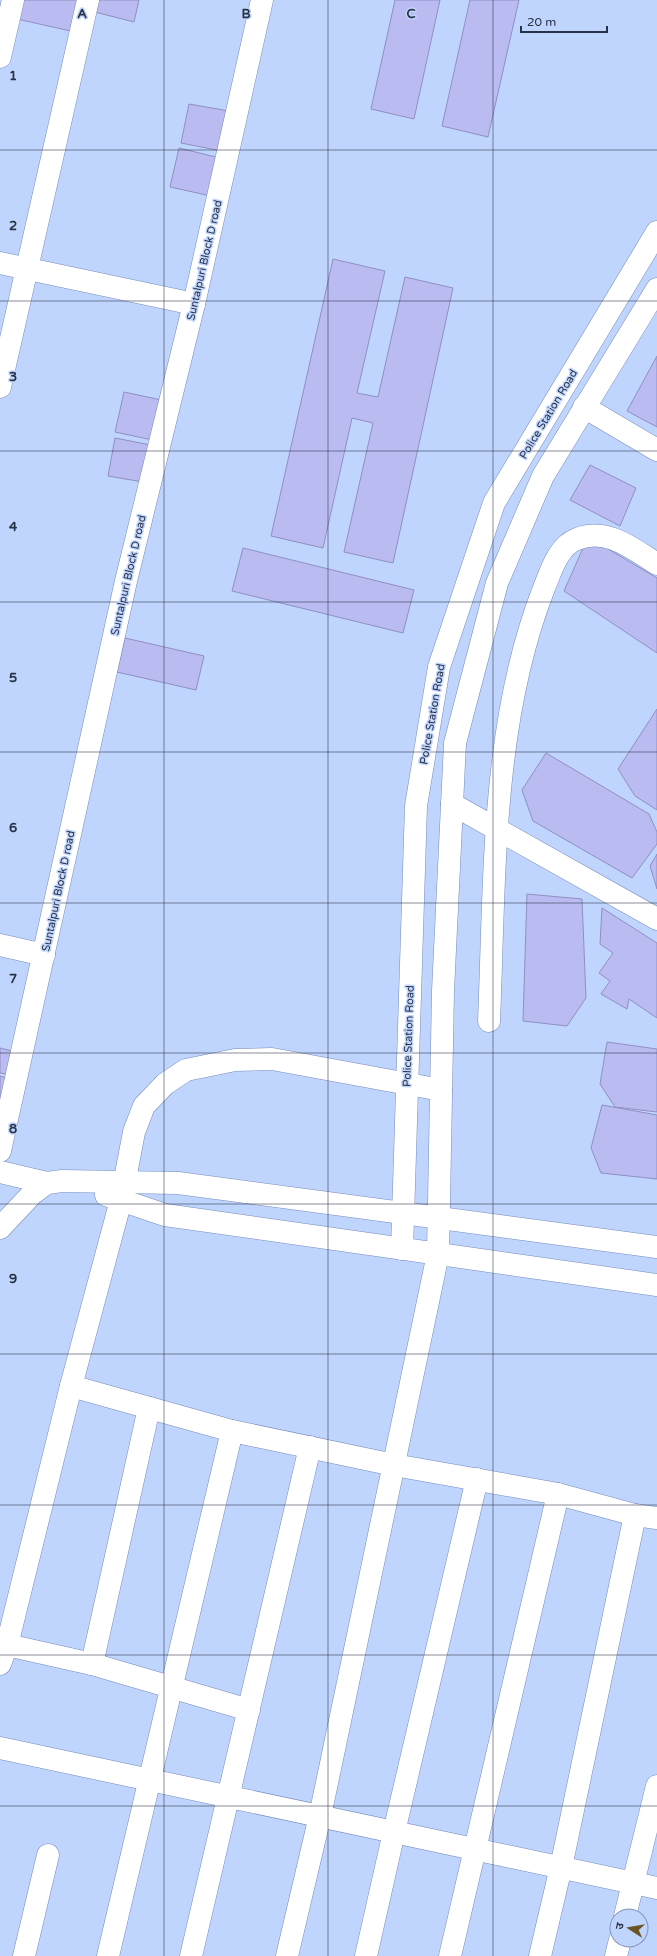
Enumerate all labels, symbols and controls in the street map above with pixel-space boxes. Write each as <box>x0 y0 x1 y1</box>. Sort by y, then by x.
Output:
text: A <box>77 6 87 22</box>
text: B <box>241 6 251 22</box>
text: C <box>406 6 416 22</box>
scale bar <box>521 8 607 34</box>
text: 20 m <box>527 15 556 29</box>
text: 1 <box>9 68 17 84</box>
street label: Suntalpuri Block D road <box>184 199 225 322</box>
text: 2 <box>9 218 17 234</box>
street label: Police Station Road <box>517 367 580 461</box>
text: 3 <box>9 369 17 385</box>
street label: Suntalpuri Block D road <box>108 514 149 637</box>
text: 4 <box>9 519 18 535</box>
street label: Police Station Road <box>417 663 448 765</box>
text: 5 <box>9 670 17 686</box>
text: 6 <box>9 820 17 836</box>
street label: Suntalpuri Block D road <box>39 829 78 953</box>
text: 7 <box>9 971 17 987</box>
street label: Police Station Road <box>400 985 417 1087</box>
text: 8 <box>9 1121 17 1137</box>
text: 9 <box>9 1271 17 1287</box>
north arrow <box>609 1908 649 1948</box>
text: उ <box>613 1921 627 1931</box>

